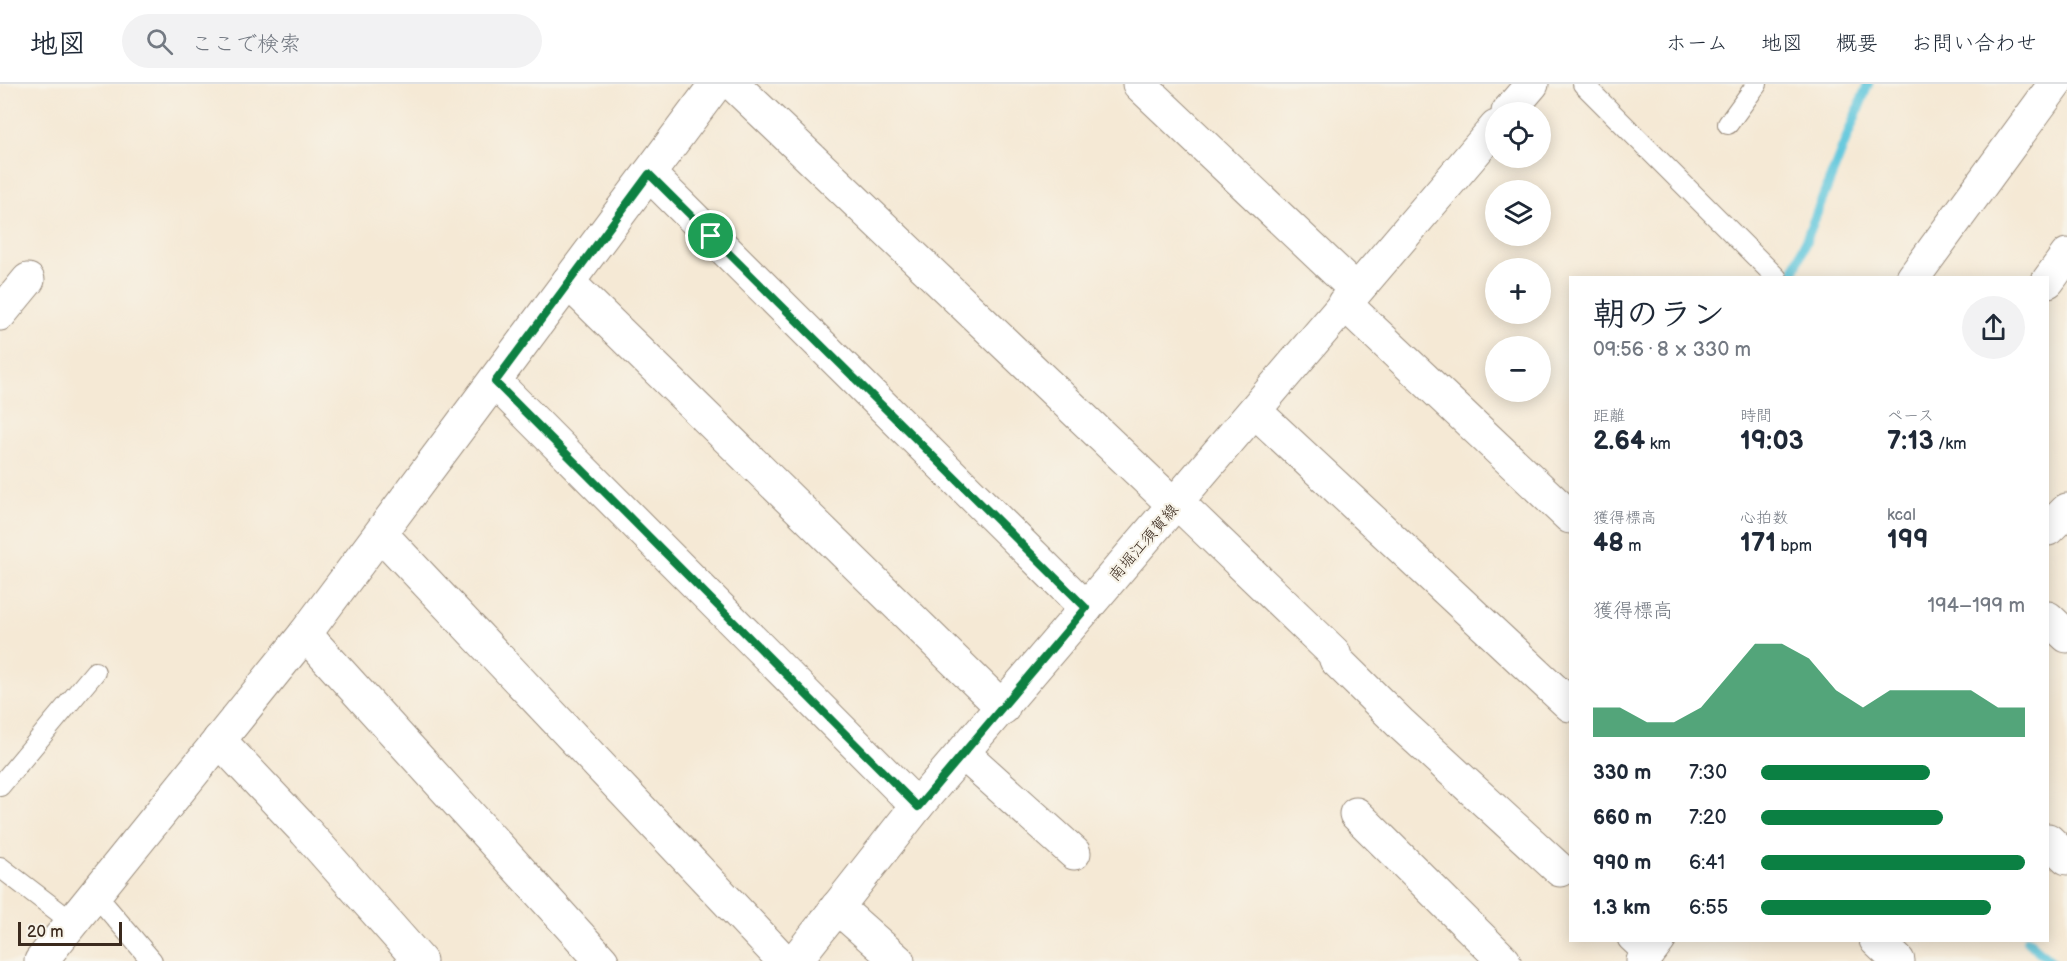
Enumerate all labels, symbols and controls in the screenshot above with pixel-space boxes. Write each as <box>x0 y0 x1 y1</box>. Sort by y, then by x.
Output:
search box <box>122 14 542 68</box>
icon: search <box>143 25 176 58</box>
text: 地図 <box>30 28 86 61</box>
text: ここで検索 <box>191 31 301 58</box>
text: ホーム <box>1666 31 1728 56</box>
text: 地図 <box>1761 31 1803 56</box>
text: 概要 <box>1836 31 1878 56</box>
text: お問い合わせ <box>1911 31 2037 56</box>
map controls <box>1485 102 1551 402</box>
button: locate <box>1485 102 1551 168</box>
button: layers <box>1485 180 1551 246</box>
pin <box>685 210 736 261</box>
icon: arrive <box>694 219 727 252</box>
button: + <box>1485 258 1551 324</box>
text: 朝のラン <box>1593 295 1725 335</box>
button: share <box>1962 296 2025 359</box>
button: − <box>1485 336 1551 402</box>
text: 09:56 · 8 × 330 m <box>1593 338 1751 362</box>
text: 距離 <box>1593 407 1625 426</box>
text: 時間 <box>1740 407 1772 426</box>
text: ペース <box>1887 407 1934 426</box>
text: 2.64 <box>1593 426 1645 457</box>
text: 19:03 <box>1740 426 1804 457</box>
text: 7:13 <box>1887 426 1934 457</box>
text: km <box>1645 435 1671 454</box>
text: /km <box>1934 435 1966 454</box>
street label: 南堀江須賀線 <box>1105 501 1183 585</box>
text: kcal <box>1887 506 1916 525</box>
text: 獲得標高 <box>1593 509 1657 528</box>
text: 心拍数 <box>1740 509 1788 528</box>
text: 199 <box>1887 525 1928 556</box>
text: 48 <box>1593 528 1624 559</box>
text: 171 <box>1740 528 1776 559</box>
text: m <box>1624 537 1642 556</box>
text: bpm <box>1776 537 1812 556</box>
text: 194–199 m <box>1928 594 2025 618</box>
text: 獲得標高 <box>1593 599 1673 623</box>
text: 330 m <box>1593 761 1651 785</box>
text: 7:30 <box>1689 761 1727 785</box>
text: 660 m <box>1593 806 1652 830</box>
text: 7:20 <box>1689 806 1726 830</box>
text: 990 m <box>1593 851 1651 875</box>
text: 6:41 <box>1689 851 1725 875</box>
text: 1.3 km <box>1593 896 1650 920</box>
text: 6:55 <box>1689 896 1728 920</box>
scale bar <box>18 919 122 946</box>
text: 20 m <box>27 923 63 942</box>

